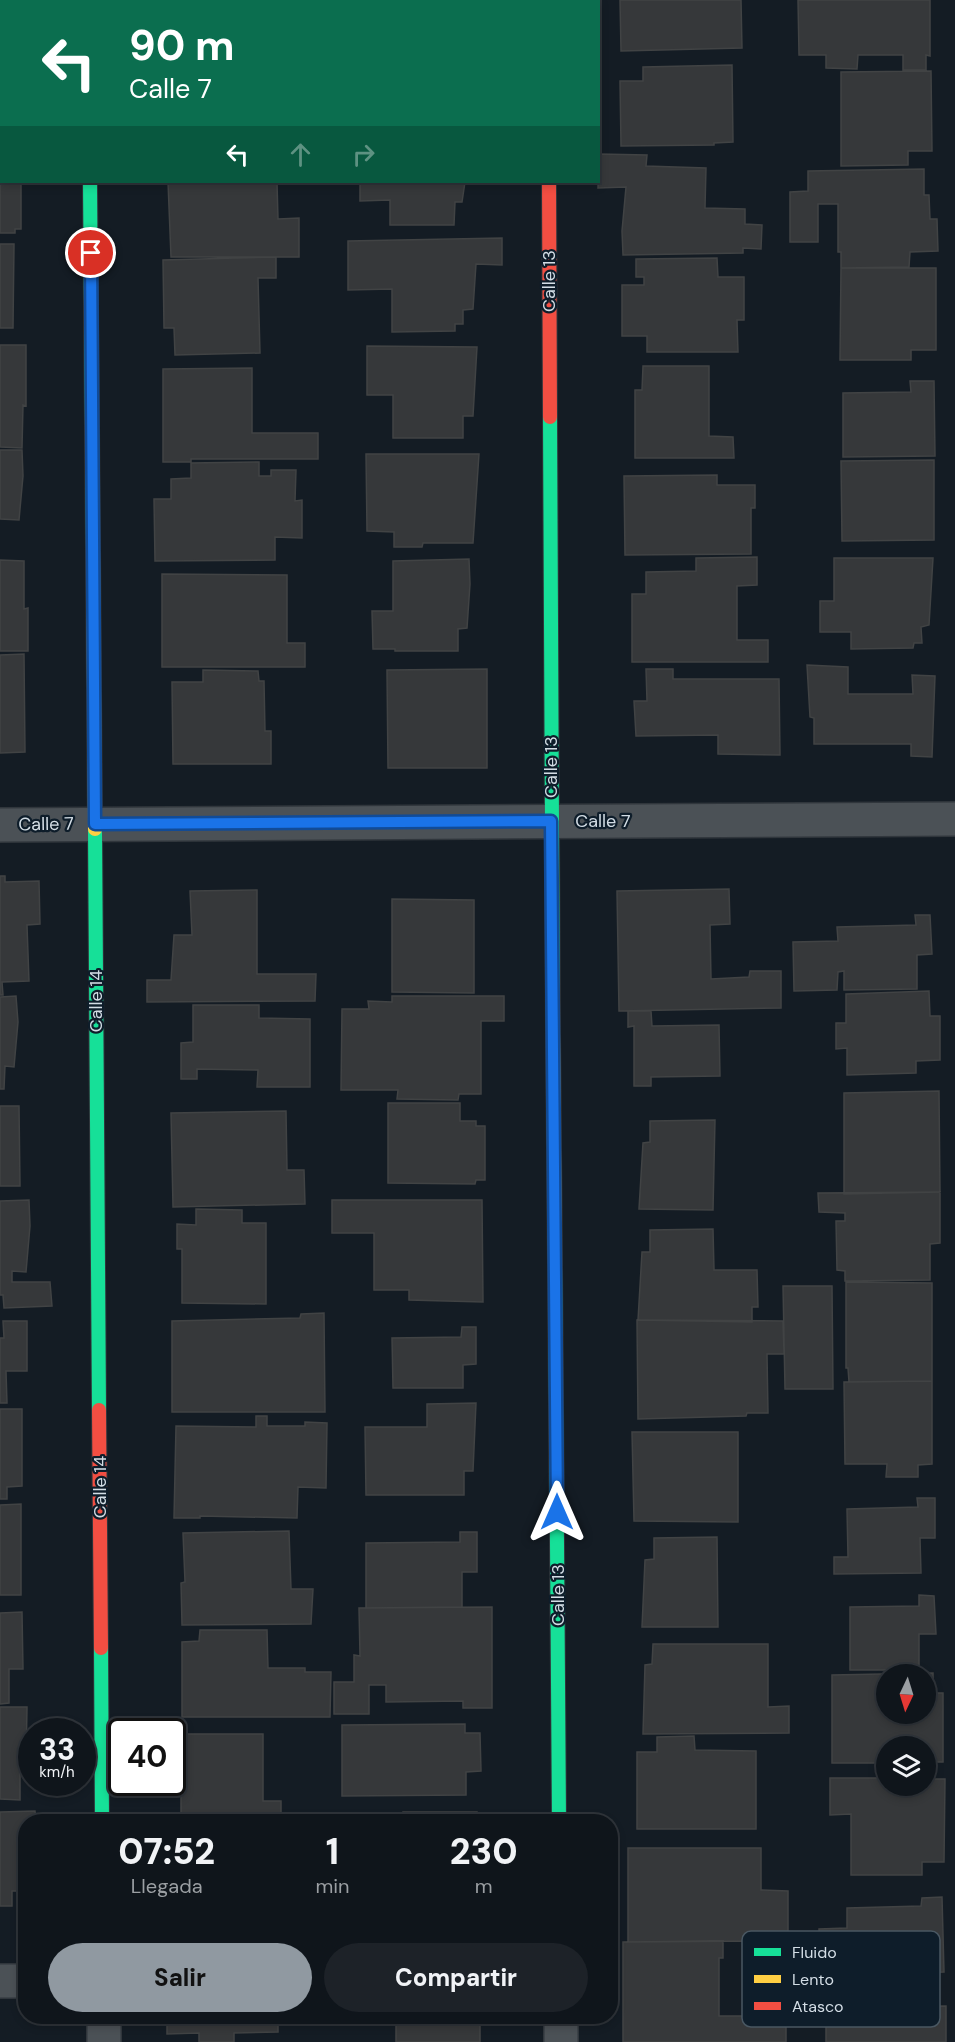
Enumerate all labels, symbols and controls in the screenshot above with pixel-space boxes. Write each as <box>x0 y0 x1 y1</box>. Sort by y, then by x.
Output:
text: 90 m <box>129 18 235 73</box>
icon: left <box>30 24 108 102</box>
text: Calle 7 <box>129 71 212 106</box>
icon: left <box>221 138 254 171</box>
icon: ahead <box>284 138 317 171</box>
icon: right <box>347 138 380 171</box>
pin <box>65 227 116 278</box>
icon: arrive <box>74 236 107 269</box>
street label: Calle 13 <box>537 250 561 312</box>
street label: Calle 13 <box>539 736 563 798</box>
street label: Calle 7 <box>575 809 631 833</box>
street label: Calle 7 <box>18 812 74 836</box>
street label: Calle 14 <box>84 970 108 1032</box>
street label: Calle 14 <box>88 1456 112 1518</box>
position arrow <box>525 1480 589 1544</box>
street label: Calle 13 <box>546 1564 570 1626</box>
north arrow <box>876 1664 936 1724</box>
map controls <box>876 1664 936 1796</box>
speed limit sign: 40 <box>108 1718 186 1796</box>
text: 33 <box>39 1730 75 1769</box>
button: layers <box>876 1736 936 1796</box>
text: km/h <box>39 1762 75 1782</box>
text: 07:52 <box>118 1828 215 1875</box>
text: 1 <box>326 1828 339 1875</box>
text: 230 <box>450 1828 518 1875</box>
text: Llegada <box>131 1873 203 1899</box>
text: min <box>315 1873 350 1899</box>
text: m <box>475 1873 493 1899</box>
legend <box>742 1931 940 2027</box>
text: Fluido <box>792 1942 837 1963</box>
button: Salir <box>48 1943 312 2012</box>
button: Compartir <box>324 1943 588 2012</box>
text: Lento <box>792 1969 834 1990</box>
text: Atasco <box>792 1996 844 2017</box>

